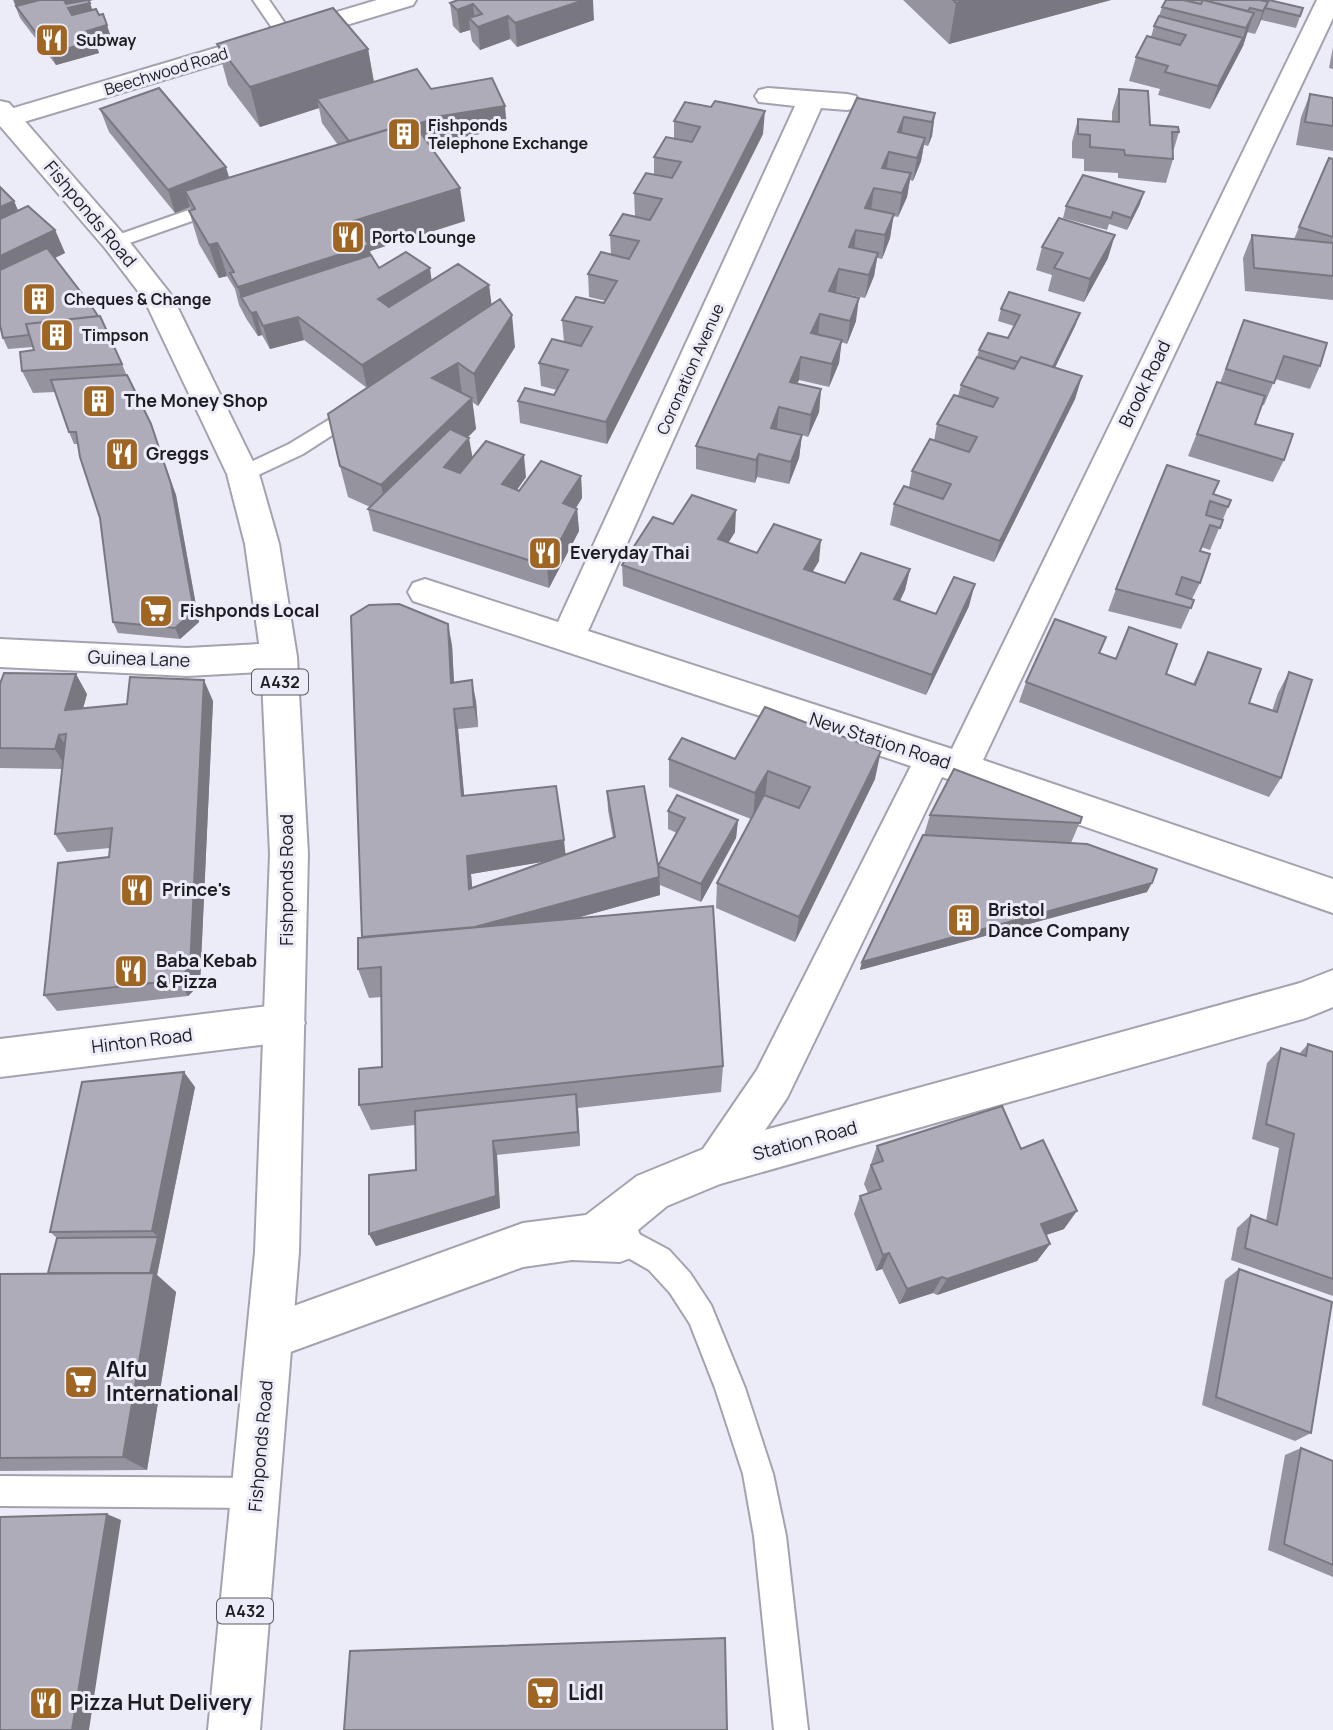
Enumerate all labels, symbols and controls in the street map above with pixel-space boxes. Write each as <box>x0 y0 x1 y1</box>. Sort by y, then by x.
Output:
restaurant icon: Subway <box>33 21 71 59</box>
place label: Subway <box>76 29 136 51</box>
street label: Beechwood Road <box>101 42 231 100</box>
place label: Fishponds Telephone Exchange <box>428 114 589 154</box>
building icon: Fishponds Telephone Exchange <box>385 115 423 153</box>
street label: Fishponds Road <box>39 155 142 272</box>
restaurant icon: Porto Lounge <box>329 218 367 256</box>
place label: Porto Lounge <box>372 226 476 248</box>
building icon: Cheques & Change <box>20 280 58 318</box>
place label: Cheques & Change <box>64 288 212 310</box>
street label: Coronation Avenue <box>651 300 729 438</box>
building icon: Timpson <box>38 316 76 354</box>
place label: Timpson <box>82 324 149 346</box>
street label: Brook Road <box>1113 336 1175 431</box>
building icon: The Money Shop <box>80 382 118 420</box>
place label: The Money Shop <box>124 388 268 412</box>
restaurant icon: Greggs <box>103 435 141 473</box>
place label: Greggs <box>146 441 209 465</box>
restaurant icon: Everyday Thai <box>526 534 564 572</box>
place label: Everyday Thai <box>570 540 690 564</box>
supermarket icon: Fishponds Local <box>137 592 175 630</box>
place label: Fishponds Local <box>180 598 320 622</box>
street label: Guinea Lane <box>87 644 191 672</box>
road number: A432 <box>252 670 308 694</box>
street label: New Station Road <box>807 706 954 774</box>
street label: Fishponds Road <box>274 814 298 946</box>
restaurant icon: Prince's <box>118 871 156 909</box>
place label: Prince's <box>162 877 231 901</box>
place label: Bristol Dance Company <box>988 897 1130 942</box>
building icon: Bristol Dance Company <box>945 901 983 939</box>
place label: Baba Kebab & Pizza <box>156 948 257 993</box>
restaurant icon: Baba Kebab & Pizza <box>112 952 150 990</box>
street label: Hinton Road <box>90 1022 194 1058</box>
street label: Station Road <box>750 1115 860 1166</box>
place label: Alfu International <box>106 1355 239 1407</box>
supermarket icon: Alfu International <box>62 1363 100 1401</box>
street label: Fishponds Road <box>242 1379 278 1513</box>
road number: A432 <box>217 1598 273 1624</box>
supermarket icon: Lidl <box>524 1674 562 1712</box>
place label: Lidl <box>568 1678 604 1706</box>
restaurant icon: Pizza Hut Delivery <box>27 1684 65 1722</box>
place label: Pizza Hut Delivery <box>70 1688 252 1716</box>

